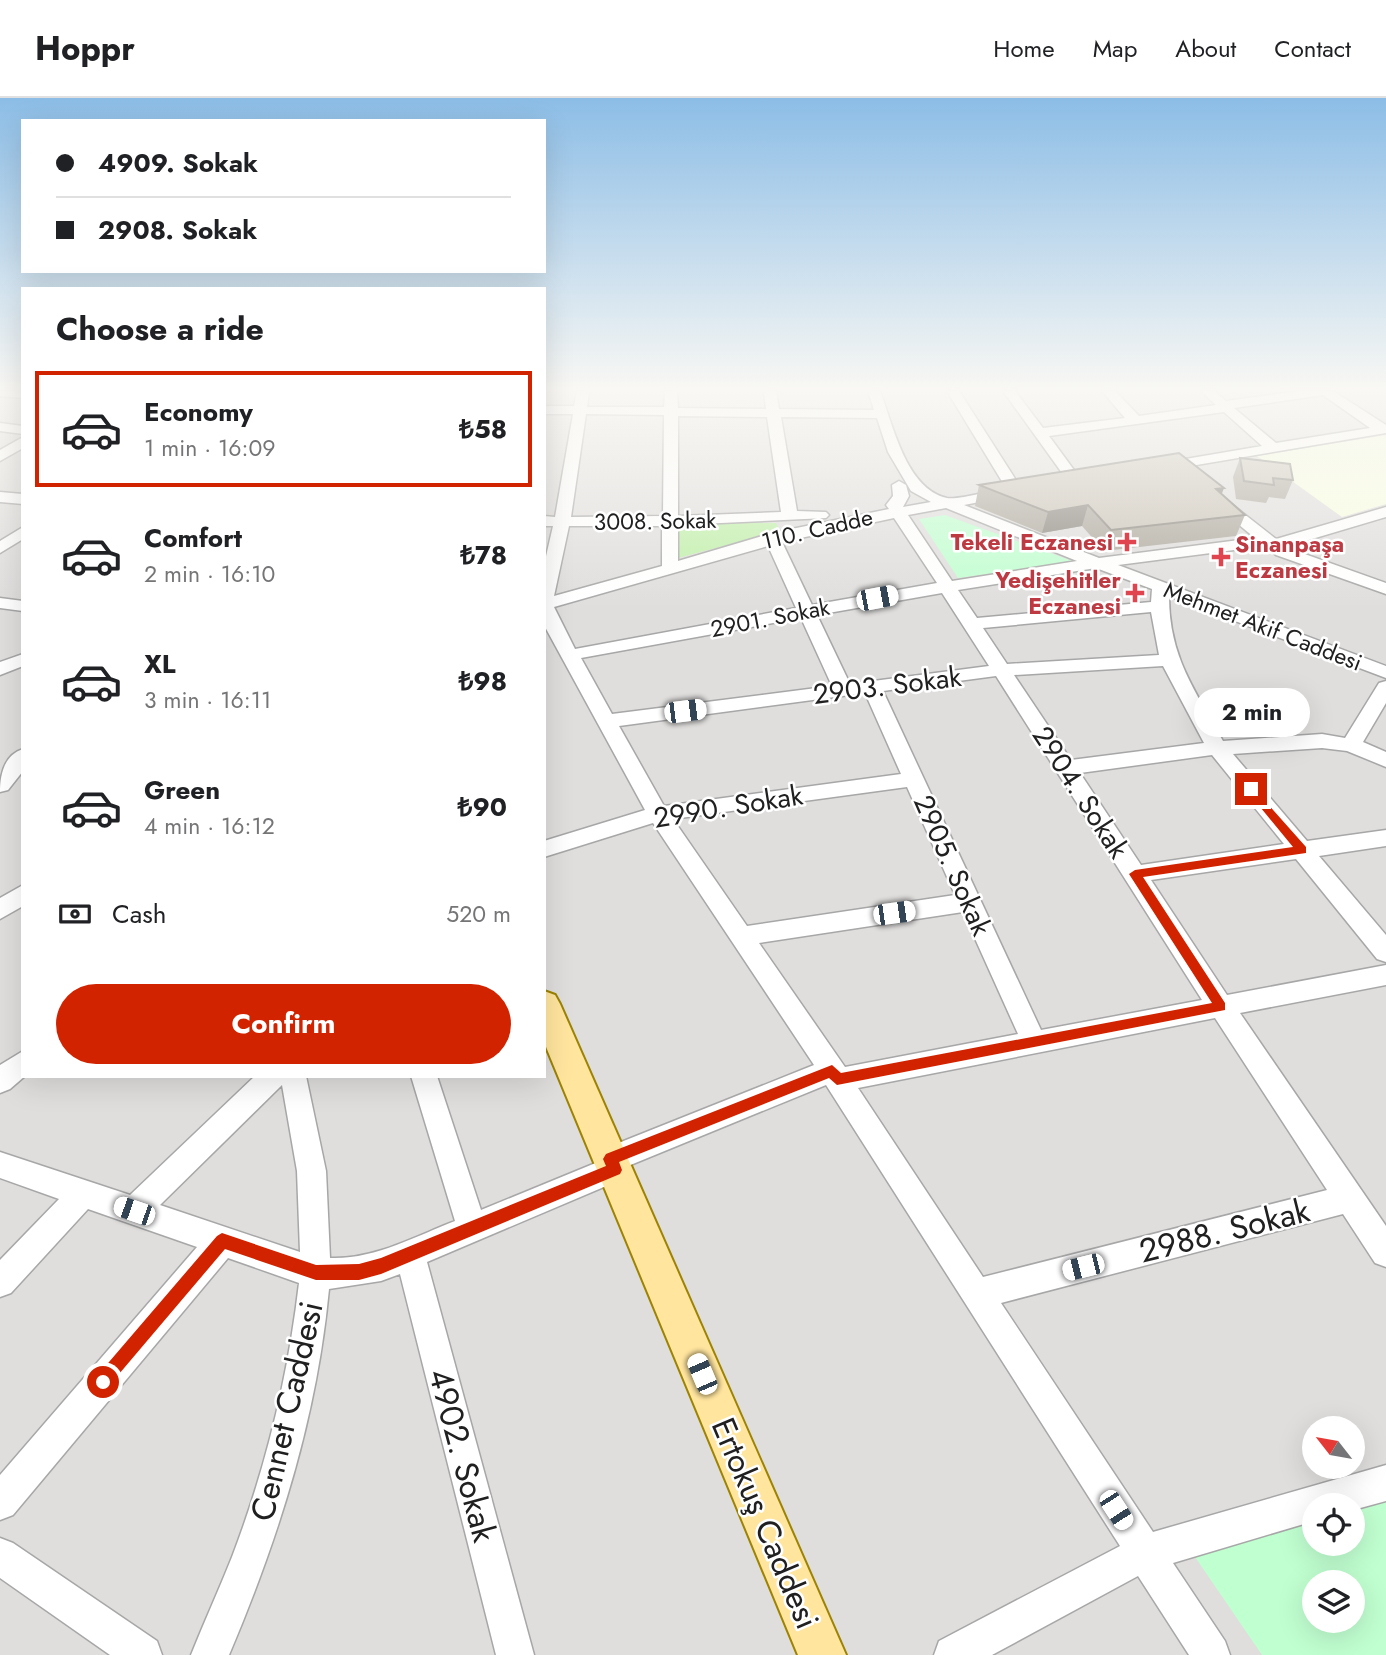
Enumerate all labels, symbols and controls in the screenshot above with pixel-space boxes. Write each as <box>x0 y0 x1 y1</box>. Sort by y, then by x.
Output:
text: Hoppr <box>35 25 135 72</box>
text: Home <box>993 31 1055 66</box>
text: Map <box>1093 31 1137 66</box>
text: About <box>1175 31 1236 66</box>
text: Contact <box>1274 31 1351 66</box>
text: 4909. Sokak <box>98 144 258 182</box>
text: 2908. Sokak <box>98 211 257 249</box>
text: Choose a ride <box>56 306 264 352</box>
text: Economy <box>144 393 253 431</box>
icon: car <box>60 398 123 461</box>
text: ₺58 <box>459 410 507 448</box>
text: 1 min · 16:09 <box>144 431 276 465</box>
street label: 110. Cadde <box>758 500 876 558</box>
street label: 3008. Sokak <box>593 503 717 539</box>
text: Comfort <box>144 519 242 557</box>
icon: car <box>60 524 123 587</box>
place label: Tekeli Eczanesi <box>951 525 1113 559</box>
place label: Sinanpaşa Eczanesi <box>1235 527 1344 587</box>
marker: Tekeli Eczanesi <box>1119 534 1135 550</box>
text: ₺78 <box>460 536 507 574</box>
marker: Sinanpaşa Eczanesi <box>1213 549 1229 565</box>
text: 2 min · 16:10 <box>144 557 275 591</box>
place label: Yedişehitler Eczanesi <box>994 563 1122 623</box>
street label: Mehmet Akif Caddesi <box>1159 573 1367 679</box>
car <box>855 584 900 612</box>
marker: Yedişehitler Eczanesi <box>1127 585 1143 601</box>
street label: 2901. Sokak <box>707 590 833 646</box>
text: XL <box>144 645 176 683</box>
icon: car <box>60 650 123 713</box>
street label: 2903. Sokak <box>810 656 964 715</box>
text: ₺98 <box>458 662 507 700</box>
text: 3 min · 16:11 <box>144 683 271 717</box>
callout: 2 min <box>1193 688 1309 736</box>
text: 2 min <box>1222 695 1282 729</box>
car <box>663 698 708 724</box>
street label: 2904. Sokak <box>1022 718 1139 867</box>
text: Green <box>144 771 220 809</box>
route end <box>1235 773 1267 805</box>
street label: 2990. Sokak <box>651 774 806 839</box>
icon: car <box>60 776 123 839</box>
text: ₺90 <box>458 788 507 826</box>
street label: 2905. Sokak <box>903 788 1002 943</box>
text: 4 min · 16:12 <box>144 809 275 843</box>
icon: cash <box>56 895 94 933</box>
text: Cash <box>112 895 166 933</box>
text: 520 m <box>446 897 511 931</box>
car <box>872 900 917 926</box>
button: Confirm <box>56 984 511 1064</box>
street label: 2988. Sokak <box>1134 1187 1315 1274</box>
car <box>111 1194 158 1228</box>
car <box>1061 1252 1106 1282</box>
street label: Cennet Caddesi <box>238 1297 335 1526</box>
car <box>685 1351 720 1397</box>
street label: 4902. Sokak <box>417 1363 508 1547</box>
route start <box>87 1366 119 1398</box>
street label: Ertokuş Caddesi <box>700 1410 831 1636</box>
north arrow <box>1302 1416 1365 1479</box>
map controls <box>1302 1416 1365 1633</box>
car <box>1096 1487 1137 1533</box>
button: locate <box>1302 1493 1365 1556</box>
button: layers <box>1302 1570 1365 1633</box>

